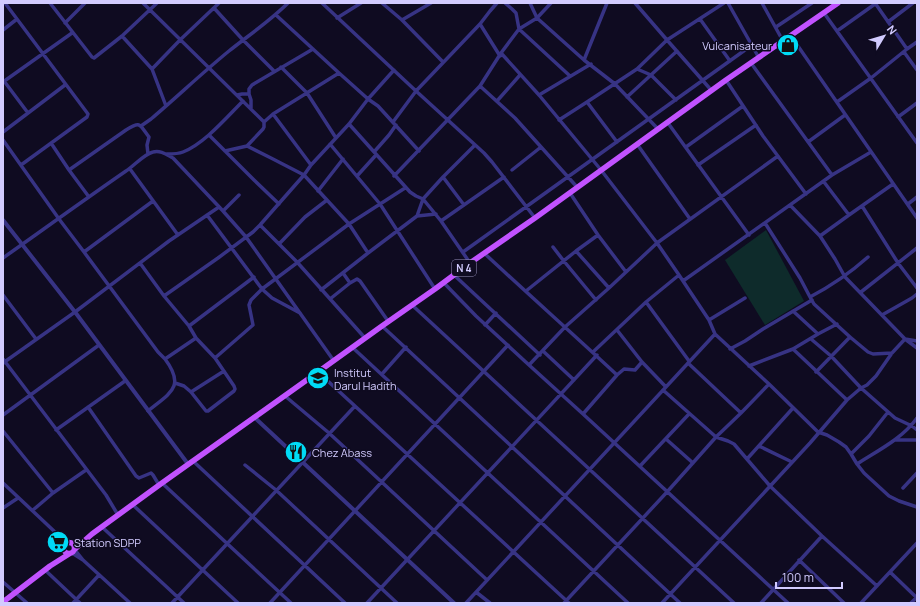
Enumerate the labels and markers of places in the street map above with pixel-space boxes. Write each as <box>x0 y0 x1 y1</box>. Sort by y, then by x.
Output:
shop icon: Vulcanisateur <box>775 32 801 58</box>
place label: Vulcanisateur <box>702 38 772 53</box>
school or university icon: Institut Darul Hadith <box>305 365 331 391</box>
place label: Institut Darul Hadith <box>334 365 396 393</box>
restaurant icon: Chez Abass <box>283 439 309 465</box>
place label: Chez Abass <box>312 445 372 460</box>
supermarket icon: Station SDPP <box>45 529 71 555</box>
place label: Station SDPP <box>74 535 141 550</box>

